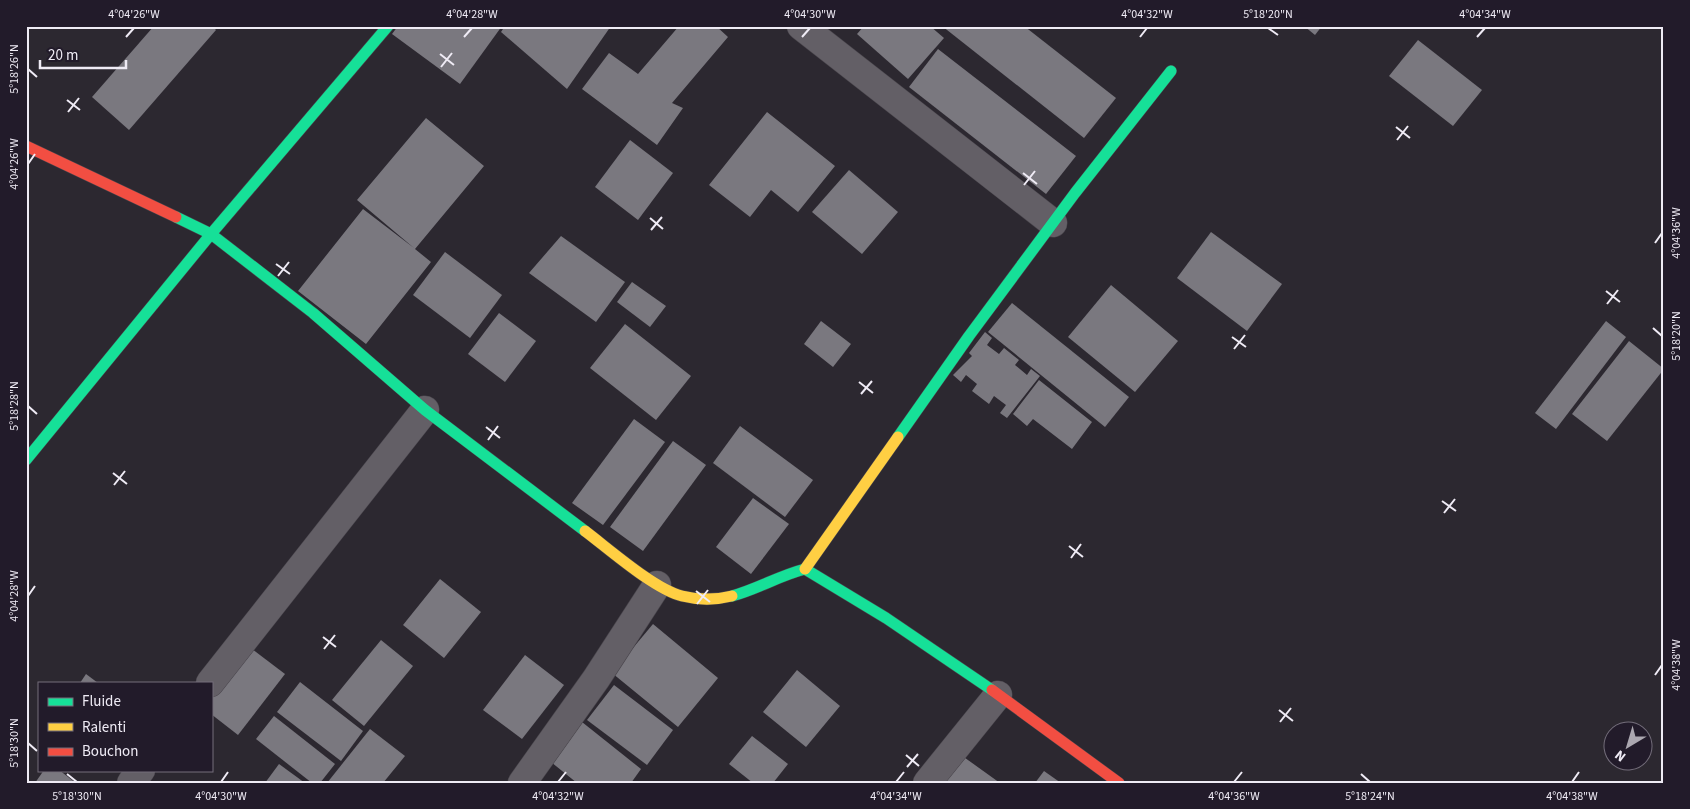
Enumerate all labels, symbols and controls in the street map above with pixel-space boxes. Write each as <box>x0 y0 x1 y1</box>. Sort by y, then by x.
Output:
text: 4°04'26"W <box>108 6 160 23</box>
text: 4°04'28"W <box>446 6 498 23</box>
text: 4°04'30"W <box>784 6 836 23</box>
text: 4°04'32"W <box>1121 6 1173 23</box>
text: 5°18'20"N <box>1243 6 1293 23</box>
text: 4°04'34"W <box>1459 6 1511 23</box>
scale bar <box>40 38 126 70</box>
text: 5°18'26"N <box>6 44 23 94</box>
text: 20 m <box>48 45 78 66</box>
text: 4°04'26"W <box>6 138 23 190</box>
text: 4°04'36"W <box>1668 207 1685 259</box>
text: 5°18'20"N <box>1668 311 1685 361</box>
text: 5°18'28"N <box>6 381 23 431</box>
text: 4°04'28"W <box>6 570 23 622</box>
text: 4°04'38"W <box>1668 639 1685 691</box>
legend <box>38 682 212 772</box>
text: Fluide <box>82 691 121 712</box>
text: Ralenti <box>82 717 126 738</box>
text: 5°18'30"N <box>6 718 23 768</box>
north arrow <box>1602 722 1652 772</box>
text: Bouchon <box>82 741 138 762</box>
text: N <box>1611 745 1630 766</box>
text: 5°18'30"N <box>52 788 102 805</box>
text: 4°04'30"W <box>195 788 247 805</box>
text: 4°04'32"W <box>532 788 584 805</box>
text: 4°04'34"W <box>870 788 922 805</box>
text: 4°04'36"W <box>1208 788 1260 805</box>
text: 5°18'24"N <box>1345 788 1395 805</box>
text: 4°04'38"W <box>1546 788 1598 805</box>

